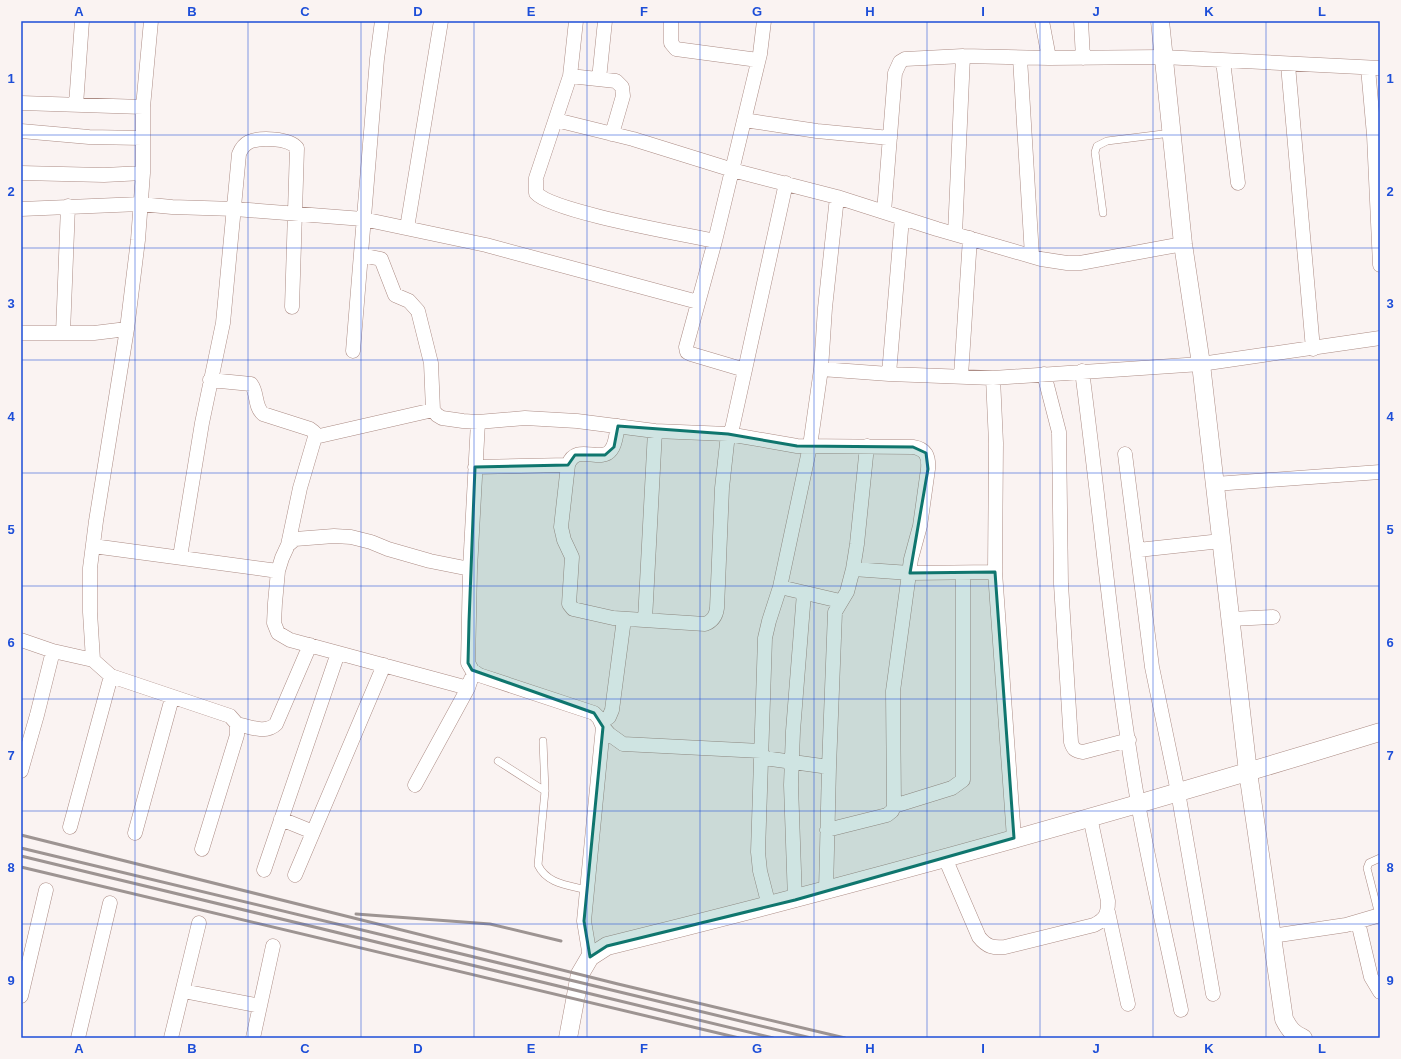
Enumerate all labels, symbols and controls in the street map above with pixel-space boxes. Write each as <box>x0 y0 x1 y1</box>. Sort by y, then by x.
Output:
text: A <box>74 4 84 19</box>
text: B <box>187 4 197 19</box>
text: C <box>300 4 310 19</box>
text: D <box>413 4 423 19</box>
text: E <box>527 4 536 19</box>
text: F <box>640 4 648 19</box>
text: G <box>752 4 762 19</box>
text: H <box>865 4 875 19</box>
text: I <box>981 4 985 19</box>
text: J <box>1092 4 1100 19</box>
text: K <box>1204 4 1214 19</box>
text: L <box>1318 4 1326 19</box>
text: 1 <box>7 71 15 86</box>
text: 1 <box>1386 71 1394 86</box>
text: 2 <box>7 184 15 199</box>
text: 2 <box>1386 184 1394 199</box>
text: 3 <box>7 296 15 311</box>
text: 3 <box>1386 296 1394 311</box>
text: 4 <box>7 409 15 424</box>
text: 4 <box>1386 409 1394 424</box>
text: 5 <box>7 522 15 537</box>
text: 5 <box>1386 522 1394 537</box>
text: 6 <box>7 635 15 650</box>
text: 6 <box>1386 635 1394 650</box>
text: 7 <box>7 748 15 763</box>
text: 7 <box>1386 748 1394 763</box>
text: 8 <box>7 860 15 875</box>
text: 8 <box>1386 860 1394 875</box>
text: 9 <box>7 973 15 988</box>
text: 9 <box>1386 973 1394 988</box>
text: A <box>74 1041 84 1056</box>
text: B <box>187 1041 197 1056</box>
text: C <box>300 1041 310 1056</box>
text: D <box>413 1041 423 1056</box>
text: E <box>527 1041 536 1056</box>
text: F <box>640 1041 648 1056</box>
text: G <box>752 1041 762 1056</box>
text: H <box>865 1041 875 1056</box>
text: I <box>981 1041 985 1056</box>
text: J <box>1092 1041 1100 1056</box>
text: K <box>1204 1041 1214 1056</box>
text: L <box>1318 1041 1326 1056</box>

